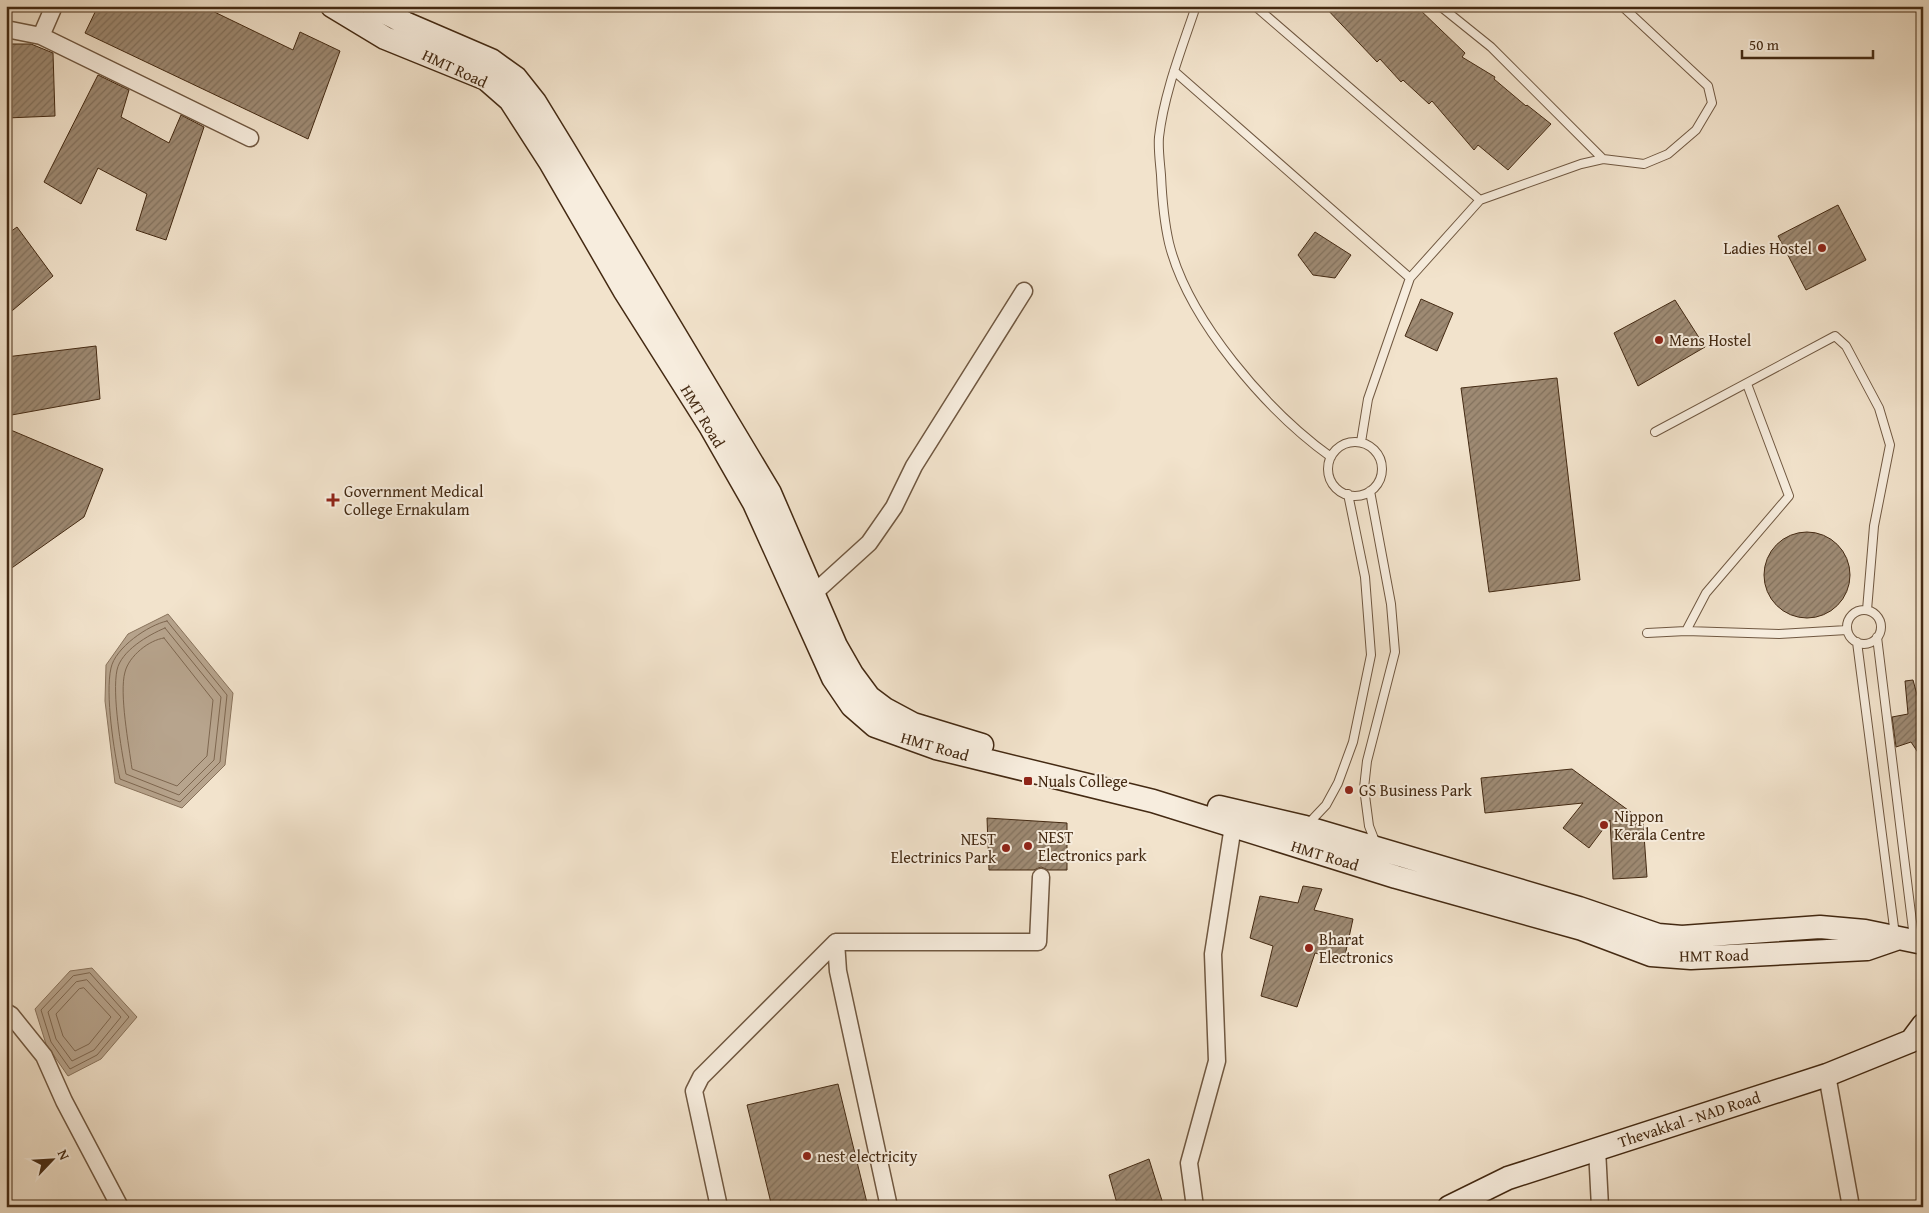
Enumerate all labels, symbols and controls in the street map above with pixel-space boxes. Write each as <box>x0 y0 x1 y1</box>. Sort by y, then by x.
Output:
scale bar <box>1742 28 1873 60</box>
text: 50 m <box>1749 34 1780 55</box>
street label: HMT Road <box>418 42 492 94</box>
place label: Ladies Hostel <box>1723 236 1813 260</box>
marker: Ladies Hostel <box>1816 242 1828 254</box>
place label: Mens Hostel <box>1669 328 1752 352</box>
marker: Mens Hostel <box>1653 334 1665 346</box>
street label: HMT Road <box>675 380 731 452</box>
place label: Government Medical College Ernakulam <box>344 479 484 521</box>
marker: Government Medical College Ernakulam <box>326 493 340 507</box>
street label: HMT Road <box>898 725 972 767</box>
place label: Nuals College <box>1038 769 1128 793</box>
marker: Nuals College <box>1022 775 1034 787</box>
place label: GS Business Park <box>1359 778 1473 802</box>
marker: GS Business Park <box>1343 784 1355 796</box>
place label: Nippon Kerala Centre <box>1614 804 1705 846</box>
marker: Nippon Kerala Centre <box>1598 819 1610 831</box>
place label: NEST Electronics park <box>1038 825 1148 867</box>
place label: NEST Electrinics Park <box>891 827 997 869</box>
street label: HMT Road <box>1288 833 1362 877</box>
marker: NEST Electronics park <box>1022 840 1034 852</box>
marker: NEST Electrinics Park <box>1000 842 1012 854</box>
place label: Bharat Electronics <box>1319 927 1393 969</box>
marker: Bharat Electronics <box>1303 942 1315 954</box>
street label: HMT Road <box>1679 942 1750 968</box>
street label: Thevakkal - NAD Road <box>1615 1085 1764 1153</box>
north arrow <box>28 1136 78 1186</box>
place label: nest electricity <box>817 1144 918 1168</box>
text: N <box>53 1146 75 1164</box>
marker: nest electricity <box>801 1150 813 1162</box>

